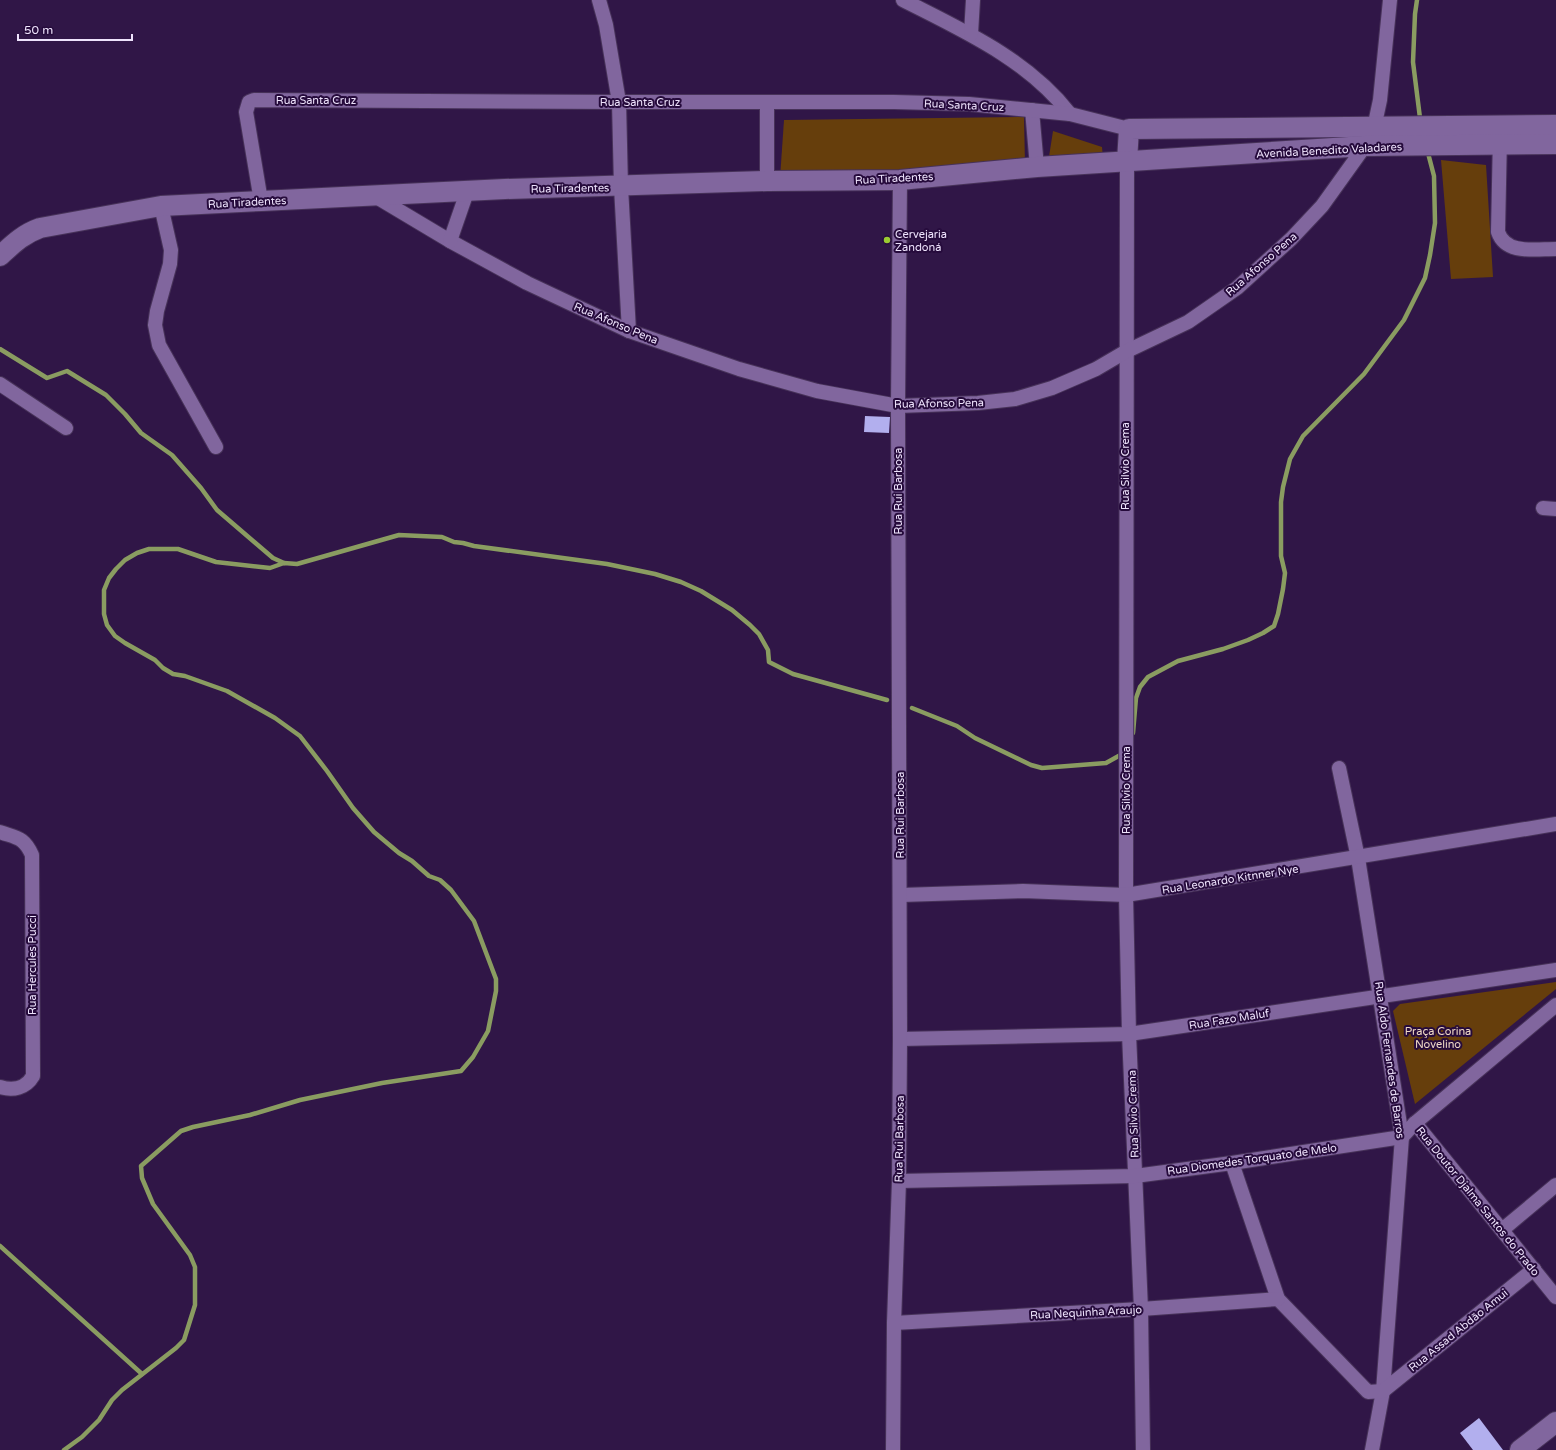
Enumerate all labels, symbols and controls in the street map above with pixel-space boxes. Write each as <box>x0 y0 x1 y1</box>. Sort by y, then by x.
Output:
scale bar <box>18 16 132 42</box>
text: 50 m <box>24 23 53 37</box>
street label: Rua Santa Cruz <box>276 94 357 107</box>
street label: Rua Santa Cruz <box>600 96 681 109</box>
street label: Rua Santa Cruz <box>924 97 1005 114</box>
street label: Avenida Benedito Valadares <box>1256 140 1402 161</box>
street label: Rua Tiradentes <box>854 170 934 187</box>
street label: Rua Tiradentes <box>531 181 609 196</box>
street label: Rua Tiradentes <box>207 194 287 211</box>
place label: Cervejaria Zandoná <box>895 228 947 254</box>
street label: Rua Afonso Pena <box>1223 230 1300 299</box>
marker: Cervejaria Zandoná <box>882 235 892 245</box>
street label: Rua Afonso Pena <box>572 300 660 347</box>
street label: Rua Afonso Pena <box>894 396 984 411</box>
street label: Rua Silvio Crema <box>1119 422 1132 510</box>
street label: Rua Rui Barbosa <box>892 448 905 534</box>
street label: Rua Silvio Crema <box>1120 746 1133 834</box>
street label: Rua Rui Barbosa <box>894 772 907 858</box>
street label: Rua Leonardo Kitnner Nye <box>1161 862 1299 897</box>
street label: Rua Hercules Pucci <box>26 915 39 1015</box>
street label: Rua Aldo Fernandes de Barros <box>1372 981 1407 1139</box>
street label: Rua Fazo Maluf <box>1188 1007 1271 1032</box>
park label: Praça Corina Novelino <box>1405 1025 1471 1051</box>
street label: Rua Silvio Crema <box>1125 1070 1142 1158</box>
street label: Rua Rui Barbosa <box>892 1095 907 1183</box>
street label: Rua Doutor Djalma Santos do Prado <box>1413 1124 1542 1279</box>
street label: Rua Diomedes Torquato de Melo <box>1166 1141 1338 1178</box>
street label: Rua Assad Abdão Amui <box>1406 1286 1510 1374</box>
street label: Rua Nequinha Araujo <box>1030 1303 1143 1322</box>

